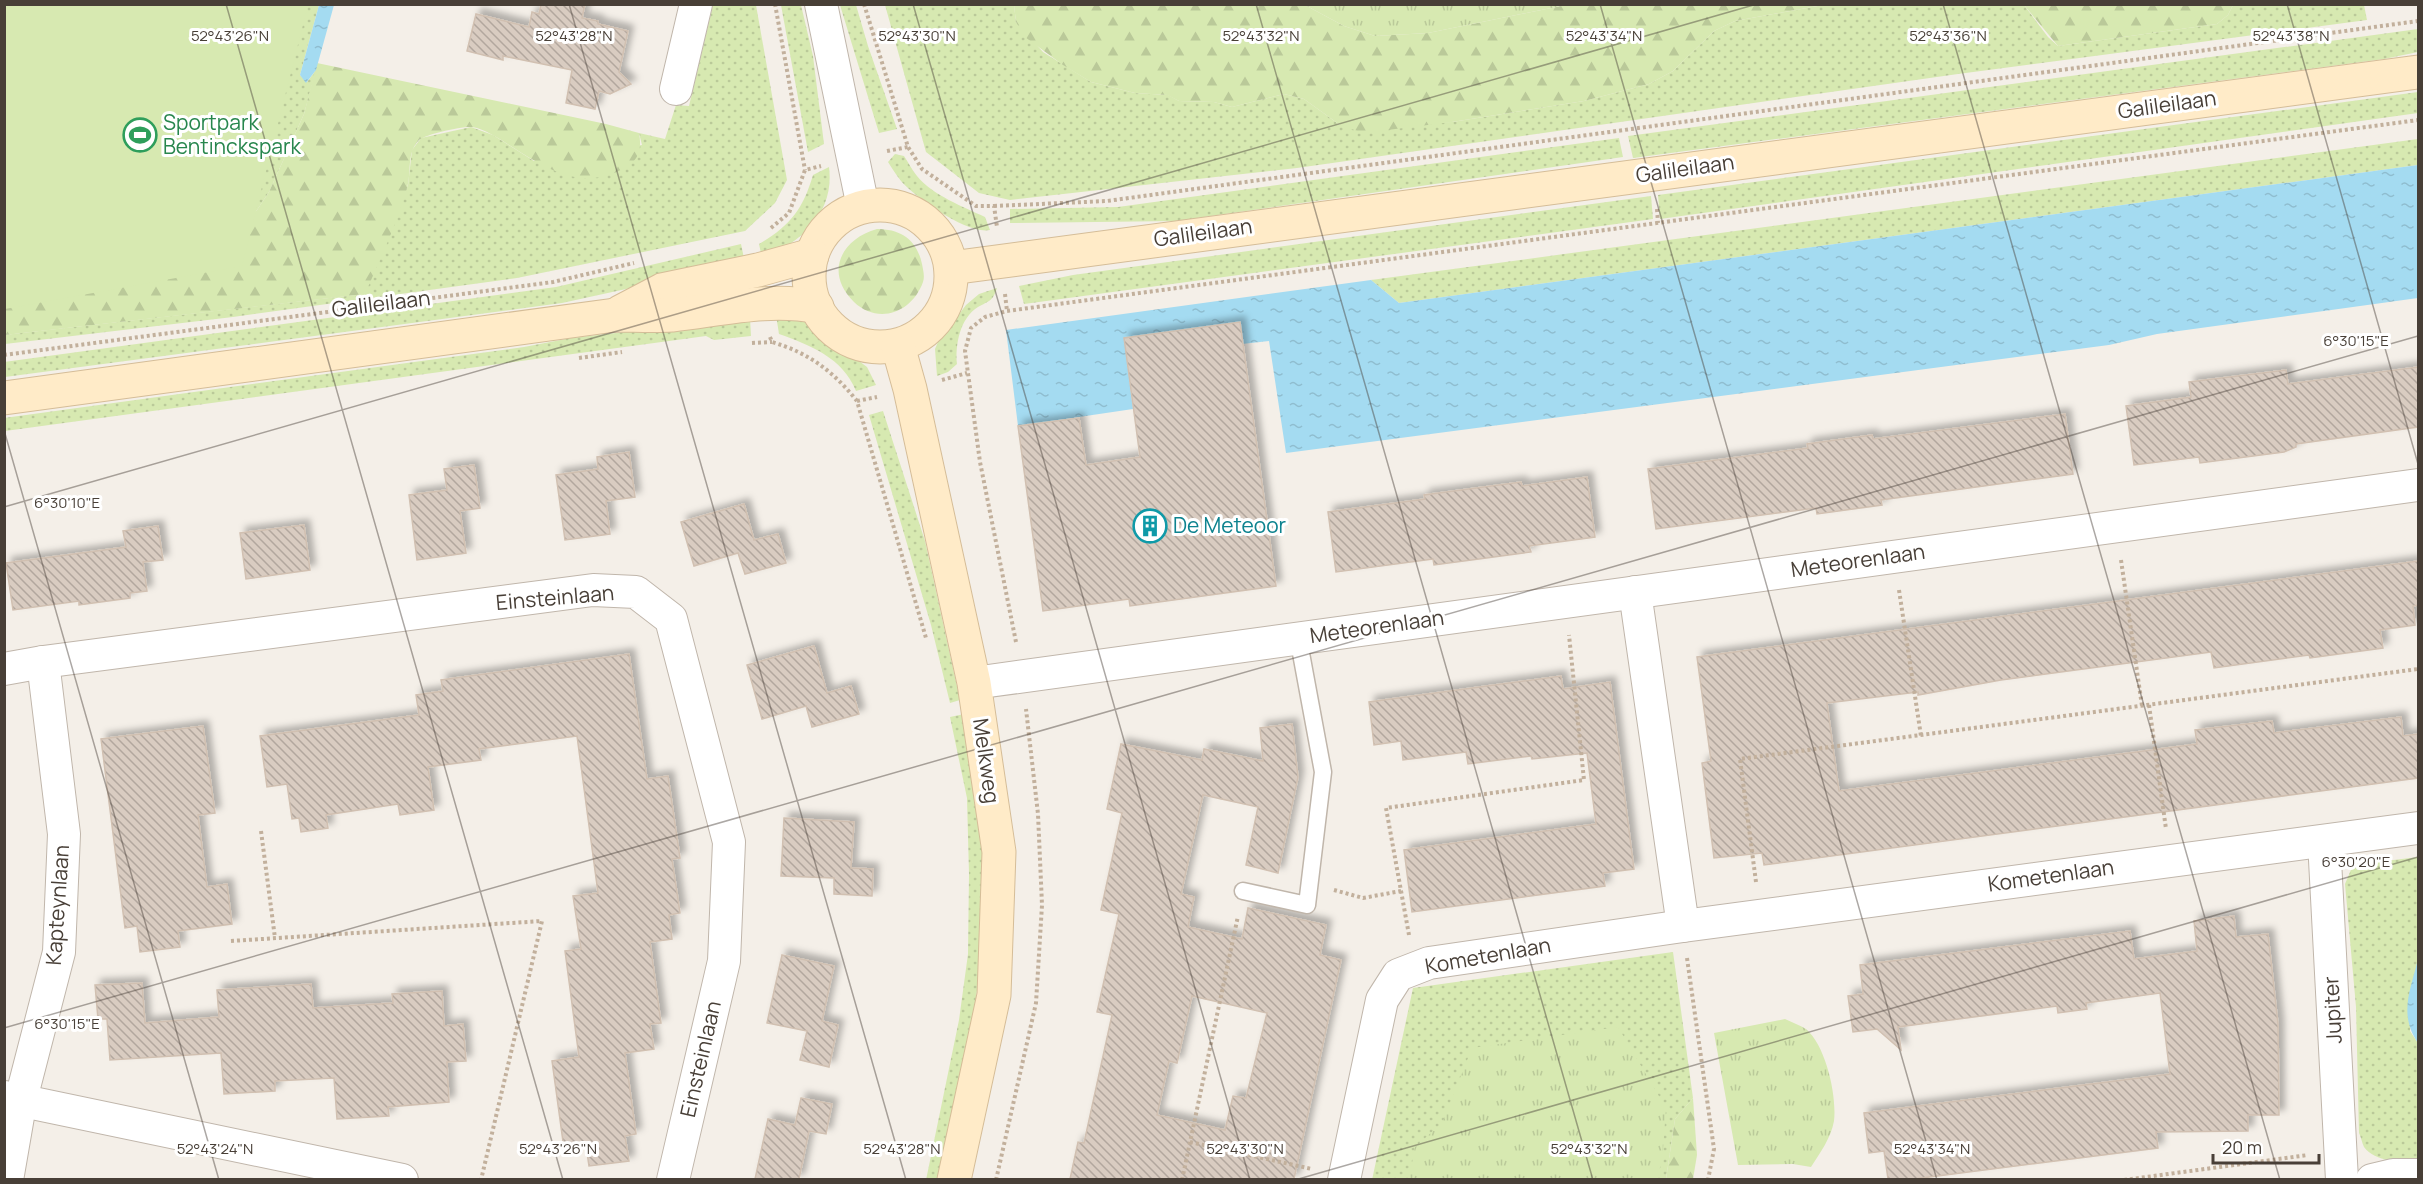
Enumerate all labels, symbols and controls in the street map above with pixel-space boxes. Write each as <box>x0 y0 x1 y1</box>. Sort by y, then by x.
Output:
text: 52°43'26"N <box>191 25 269 46</box>
text: 52°43'28"N <box>535 25 613 46</box>
text: 52°43'30"N <box>878 25 956 46</box>
text: 52°43'32"N <box>1223 25 1299 46</box>
text: 52°43'34"N <box>1566 25 1642 46</box>
text: 52°43'36"N <box>1909 25 1987 46</box>
text: 52°43'38"N <box>2252 25 2330 46</box>
street label: Galileilaan <box>2116 83 2218 125</box>
place label: Sportpark Bentinckspark <box>163 108 302 160</box>
sports icon: Sportpark Bentinckspark <box>122 117 158 153</box>
street label: Galileilaan <box>1634 147 1736 189</box>
street label: Galileilaan <box>1152 211 1254 253</box>
street label: Galileilaan <box>330 283 432 323</box>
text: 6°30'15"E <box>2323 330 2389 351</box>
text: 6°30'10"E <box>34 492 100 513</box>
building icon: De Meteoor <box>1132 508 1168 544</box>
place label: De Meteoor <box>1173 511 1287 539</box>
street label: Meteorenlaan <box>1789 537 1927 583</box>
street label: Einsteinlaan <box>495 578 615 616</box>
street label: Meteorenlaan <box>1308 603 1446 649</box>
street label: Melkweg <box>967 717 1007 805</box>
street label: Kapteynlaan <box>39 844 75 966</box>
text: 6°30'20"E <box>2322 851 2390 872</box>
street label: Kometenlaan <box>1986 852 2116 898</box>
street label: Kometenlaan <box>1423 930 1553 980</box>
street label: Jupiter <box>2316 975 2348 1044</box>
street label: Einsteinlaan <box>673 998 727 1120</box>
text: 6°30'15"E <box>34 1013 100 1034</box>
scale bar <box>2213 1127 2320 1165</box>
text: 20 m <box>2222 1135 2262 1159</box>
text: 52°43'24"N <box>177 1138 253 1159</box>
text: 52°43'26"N <box>519 1138 597 1159</box>
text: 52°43'28"N <box>863 1138 941 1159</box>
text: 52°43'30"N <box>1206 1138 1284 1159</box>
text: 52°43'32"N <box>1551 1138 1627 1159</box>
text: 52°43'34"N <box>1894 1138 1970 1159</box>

